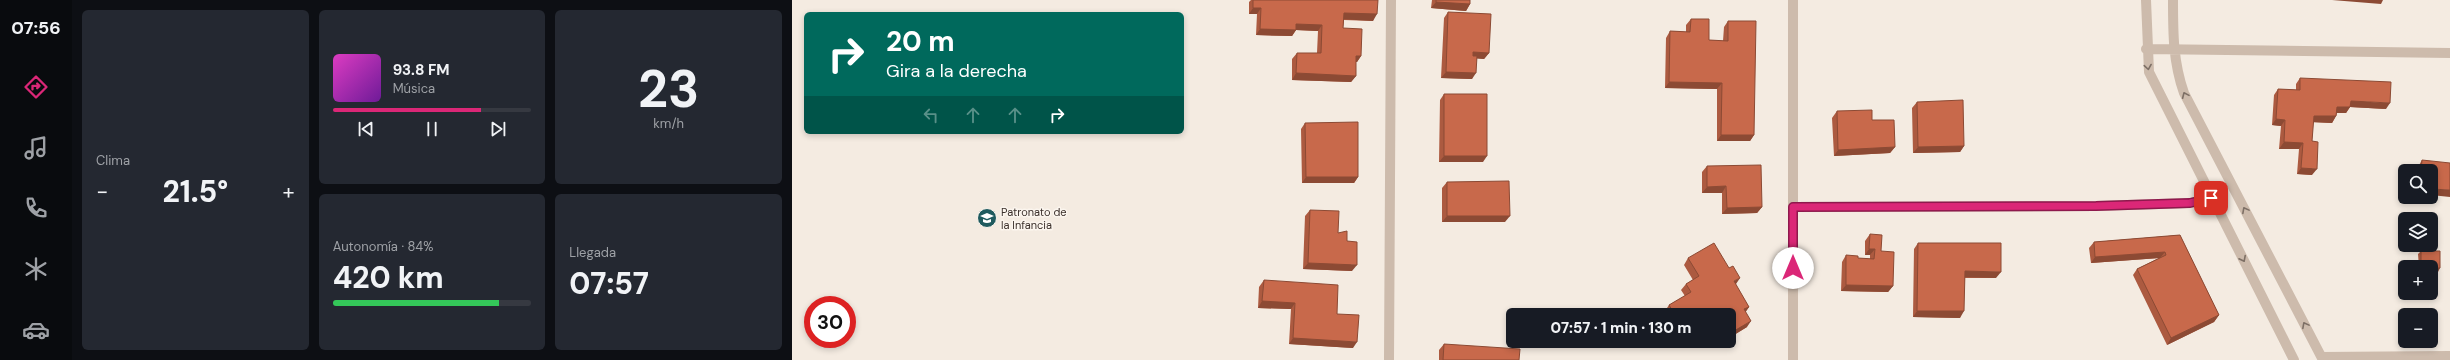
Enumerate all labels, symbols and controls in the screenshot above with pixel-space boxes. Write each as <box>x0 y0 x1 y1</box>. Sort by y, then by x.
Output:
text: 07:56 <box>11 16 61 40</box>
text: 20 m <box>886 23 955 60</box>
icon: right <box>820 28 872 80</box>
text: 23 <box>638 55 699 123</box>
text: Gira a la derecha <box>886 59 1027 83</box>
text: 93.8 FM <box>393 60 450 80</box>
one-way arrow <box>2144 64 2152 70</box>
icon: directions <box>22 73 50 101</box>
text: Música <box>393 80 435 97</box>
one-way arrow <box>2182 91 2190 99</box>
icon: left <box>920 104 942 126</box>
icon: ahead <box>962 104 984 126</box>
icon: ahead <box>1004 104 1026 126</box>
icon: right <box>1046 104 1068 126</box>
text: km/h <box>653 115 684 132</box>
icon: previous <box>355 118 377 140</box>
icon: pause <box>421 118 443 140</box>
icon: next <box>487 118 509 140</box>
icon: music <box>22 134 50 162</box>
text: Clima <box>96 152 130 169</box>
map controls <box>2398 164 2438 348</box>
button: search <box>2398 164 2438 204</box>
text: 21.5° <box>162 172 228 211</box>
text: − <box>96 177 108 206</box>
text: + <box>283 177 295 206</box>
pin <box>2194 181 2228 215</box>
icon: arrive <box>2200 187 2222 209</box>
icon: phone <box>22 194 50 222</box>
place label: Patronato de la Infancia <box>1001 205 1067 232</box>
school or university icon: Patronato de la Infancia <box>976 207 998 229</box>
one-way arrow <box>2242 207 2249 215</box>
button: layers <box>2398 212 2438 252</box>
text: Autonomía · 84% <box>333 238 433 255</box>
text: Llegada <box>569 244 616 261</box>
position arrow <box>1772 247 1814 289</box>
one-way arrow <box>2238 254 2245 262</box>
icon: climate <box>22 255 50 283</box>
text: 420 km <box>333 258 444 297</box>
button: + <box>2398 260 2438 300</box>
text: 07:57 <box>569 264 649 303</box>
speed limit sign: 30 <box>804 296 856 348</box>
button: − <box>2398 308 2438 348</box>
icon: car <box>22 316 50 344</box>
text: 07:57 · 1 min · 130 m <box>1551 318 1691 338</box>
one-way arrow <box>2302 322 2310 330</box>

